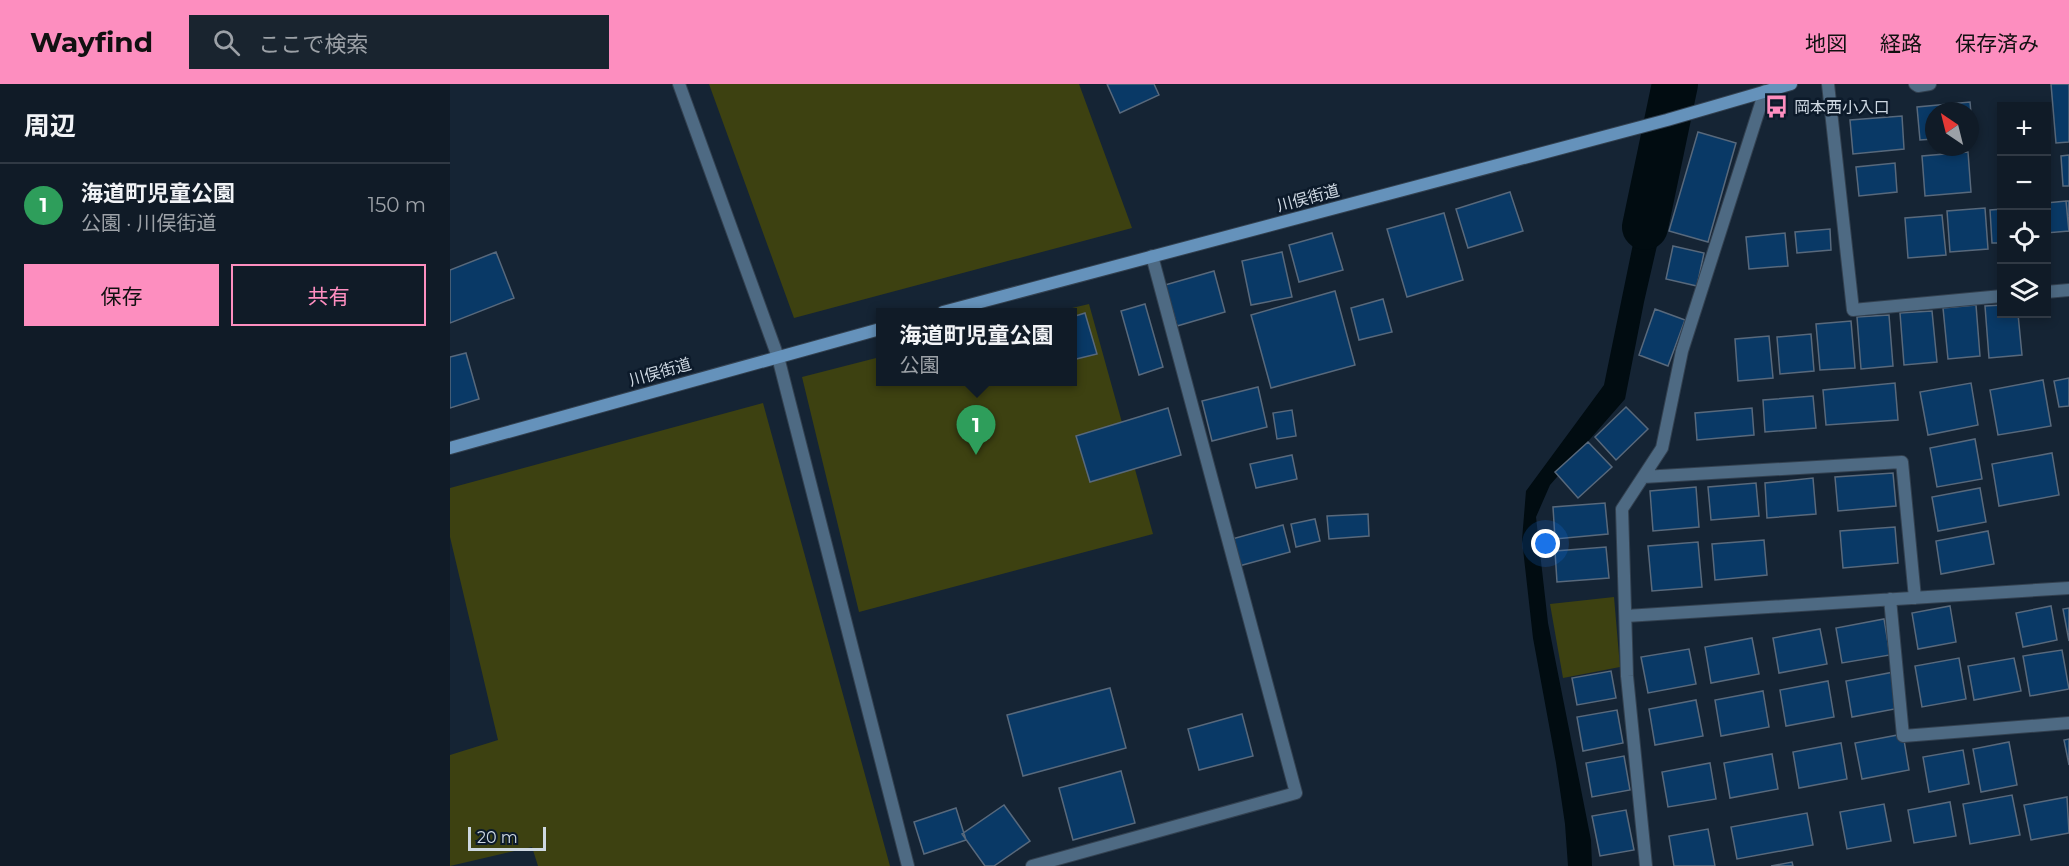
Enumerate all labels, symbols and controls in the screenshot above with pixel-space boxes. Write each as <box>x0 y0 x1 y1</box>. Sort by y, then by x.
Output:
search box <box>189 15 609 69</box>
text: Wayfind <box>30 25 153 59</box>
icon: search <box>210 26 243 59</box>
text: ここで検索 <box>258 31 368 58</box>
text: 地図 <box>1805 31 1847 56</box>
text: 経路 <box>1880 31 1922 56</box>
text: 保存済み <box>1955 31 2039 56</box>
bus stop icon: 岡本西小入口 <box>1763 94 1789 120</box>
place label: 岡本西小入口 <box>1794 98 1890 117</box>
north arrow <box>1925 102 1979 156</box>
map controls <box>1997 102 2051 318</box>
button: + <box>1997 102 2051 156</box>
text: 周辺 <box>24 110 76 142</box>
button: − <box>1997 156 2051 210</box>
text: 海道町児童公園 <box>81 180 235 207</box>
street label: 川俣街道 <box>1275 181 1341 215</box>
text: 1 <box>40 193 47 217</box>
text: 150 m <box>368 193 426 217</box>
button: locate <box>1997 210 2051 264</box>
text: 公園 · 川俣街道 <box>81 211 217 235</box>
button: 保存 <box>24 264 219 326</box>
button: 共有 <box>231 264 426 326</box>
button: layers <box>1997 264 2051 318</box>
popup <box>876 308 1077 386</box>
text: 海道町児童公園 <box>899 322 1054 349</box>
text: 公園 <box>899 353 939 377</box>
street label: 川俣街道 <box>627 354 693 390</box>
pin: 1 <box>956 406 996 455</box>
your location <box>1531 529 1560 558</box>
scale bar <box>468 824 546 852</box>
text: 20 m <box>477 828 518 847</box>

